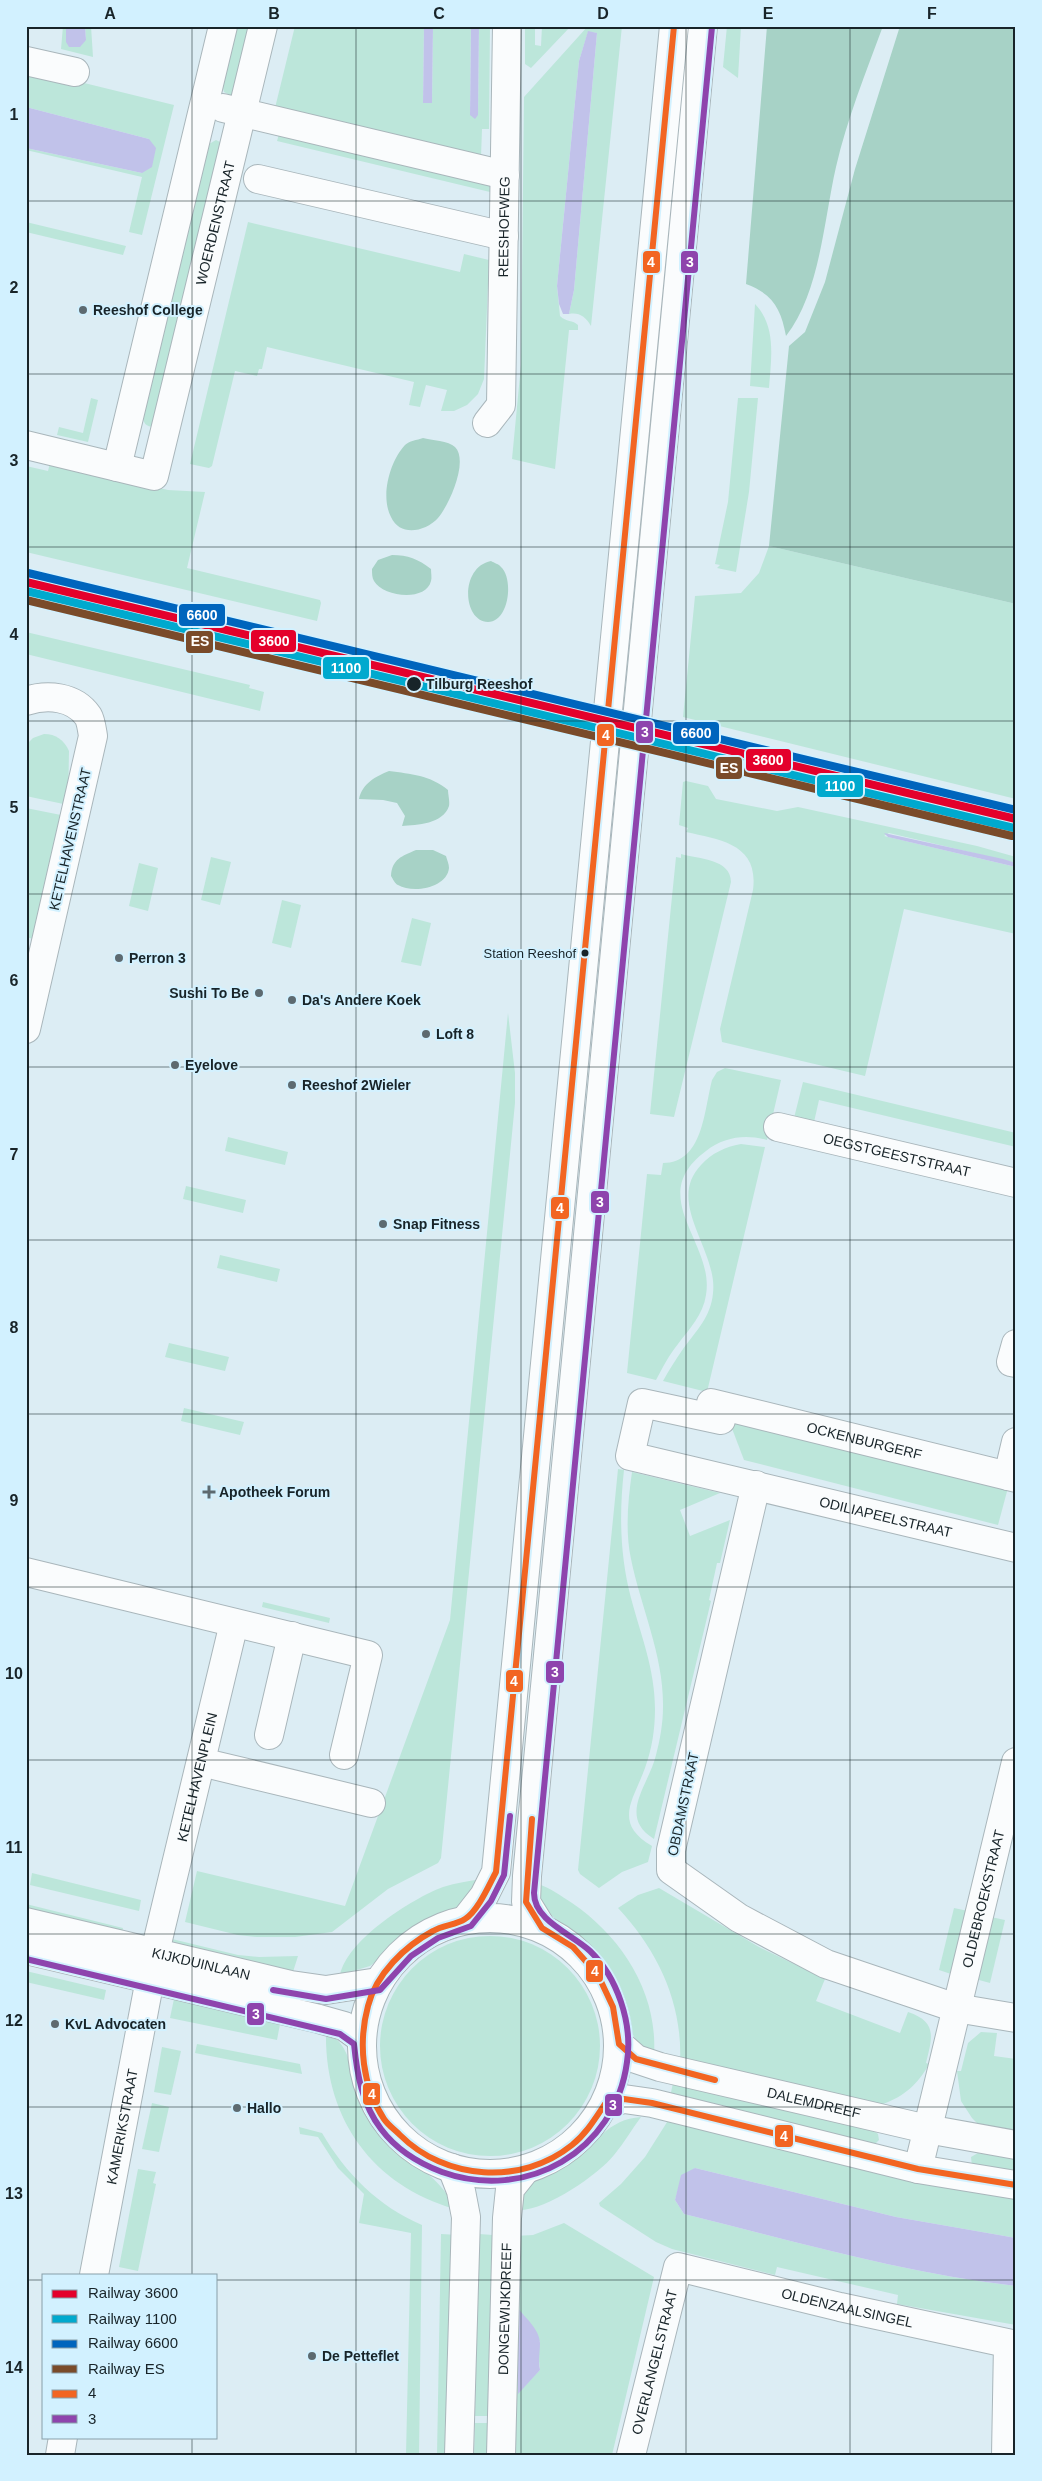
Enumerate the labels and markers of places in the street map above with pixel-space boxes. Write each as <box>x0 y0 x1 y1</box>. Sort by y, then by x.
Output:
place label: Reeshof College <box>93 302 203 318</box>
marker: Reeshof College <box>77 304 89 316</box>
marker: Tilburg Reeshof <box>405 675 423 693</box>
place label: Tilburg Reeshof <box>426 676 533 692</box>
place label: Station Reeshof <box>483 946 576 961</box>
marker: Station Reeshof <box>580 948 590 958</box>
place label: Perron 3 <box>129 950 186 966</box>
marker: Perron 3 <box>113 952 125 964</box>
place label: Sushi To Be <box>169 985 249 1001</box>
marker: Sushi To Be <box>253 987 265 999</box>
place label: Da's Andere Koek <box>302 992 421 1008</box>
marker: Da's Andere Koek <box>286 994 298 1006</box>
place label: Loft 8 <box>436 1026 474 1042</box>
marker: Loft 8 <box>420 1028 432 1040</box>
place label: Eyelove <box>185 1057 238 1073</box>
marker: Eyelove <box>169 1059 181 1071</box>
place label: Reeshof 2Wieler <box>302 1077 411 1093</box>
marker: Reeshof 2Wieler <box>286 1079 298 1091</box>
place label: Snap Fitness <box>393 1216 480 1232</box>
marker: Snap Fitness <box>377 1218 389 1230</box>
place label: Apotheek Forum <box>219 1484 330 1500</box>
marker: Apotheek Forum <box>203 1486 215 1498</box>
place label: KvL Advocaten <box>65 2016 166 2032</box>
marker: KvL Advocaten <box>49 2018 61 2030</box>
place label: Hallo <box>247 2100 281 2116</box>
marker: Hallo <box>231 2102 243 2114</box>
place label: De Petteflet <box>322 2348 399 2364</box>
marker: De Petteflet <box>306 2350 318 2362</box>

